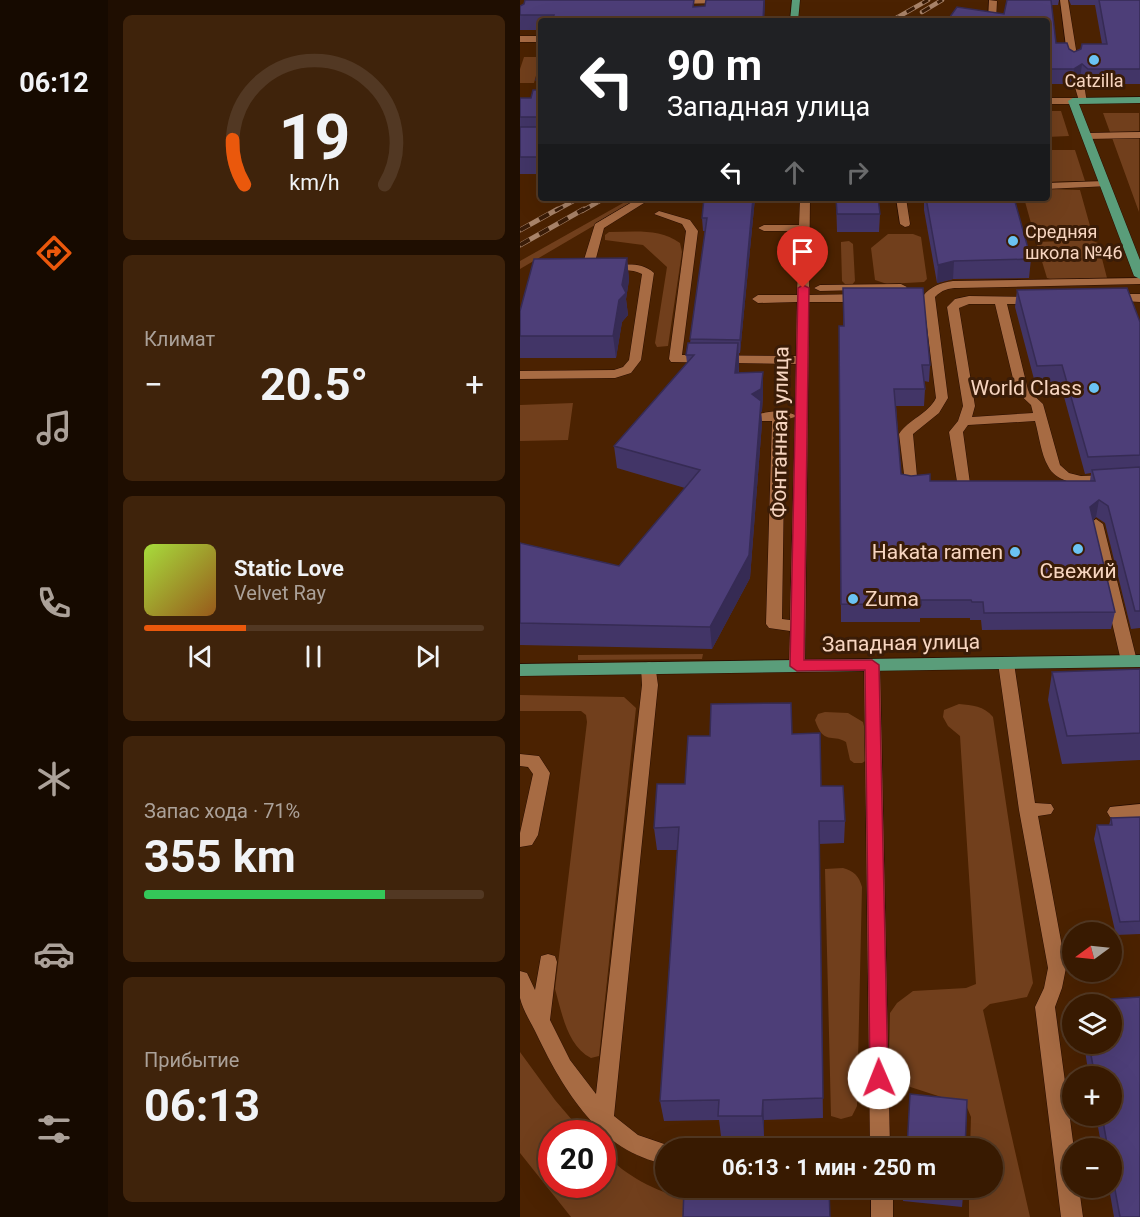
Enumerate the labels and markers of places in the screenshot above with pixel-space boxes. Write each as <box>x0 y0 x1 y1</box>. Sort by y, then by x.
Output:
marker: Catzilla <box>1087 53 1101 67</box>
place label: Catzilla <box>1064 70 1124 91</box>
place label: Средняя школа №46 <box>1025 221 1123 263</box>
pin <box>777 226 828 288</box>
marker: Средняя школа №46 <box>1006 234 1020 248</box>
place label: World Class <box>971 376 1082 400</box>
marker: World Class <box>1087 381 1101 395</box>
place label: Hakata ramen <box>872 540 1003 564</box>
marker: Свежий <box>1071 542 1085 556</box>
marker: Hakata ramen <box>1008 545 1022 559</box>
place label: Свежий <box>1039 559 1117 583</box>
place label: Zuma <box>865 587 919 611</box>
marker: Zuma <box>846 592 860 606</box>

